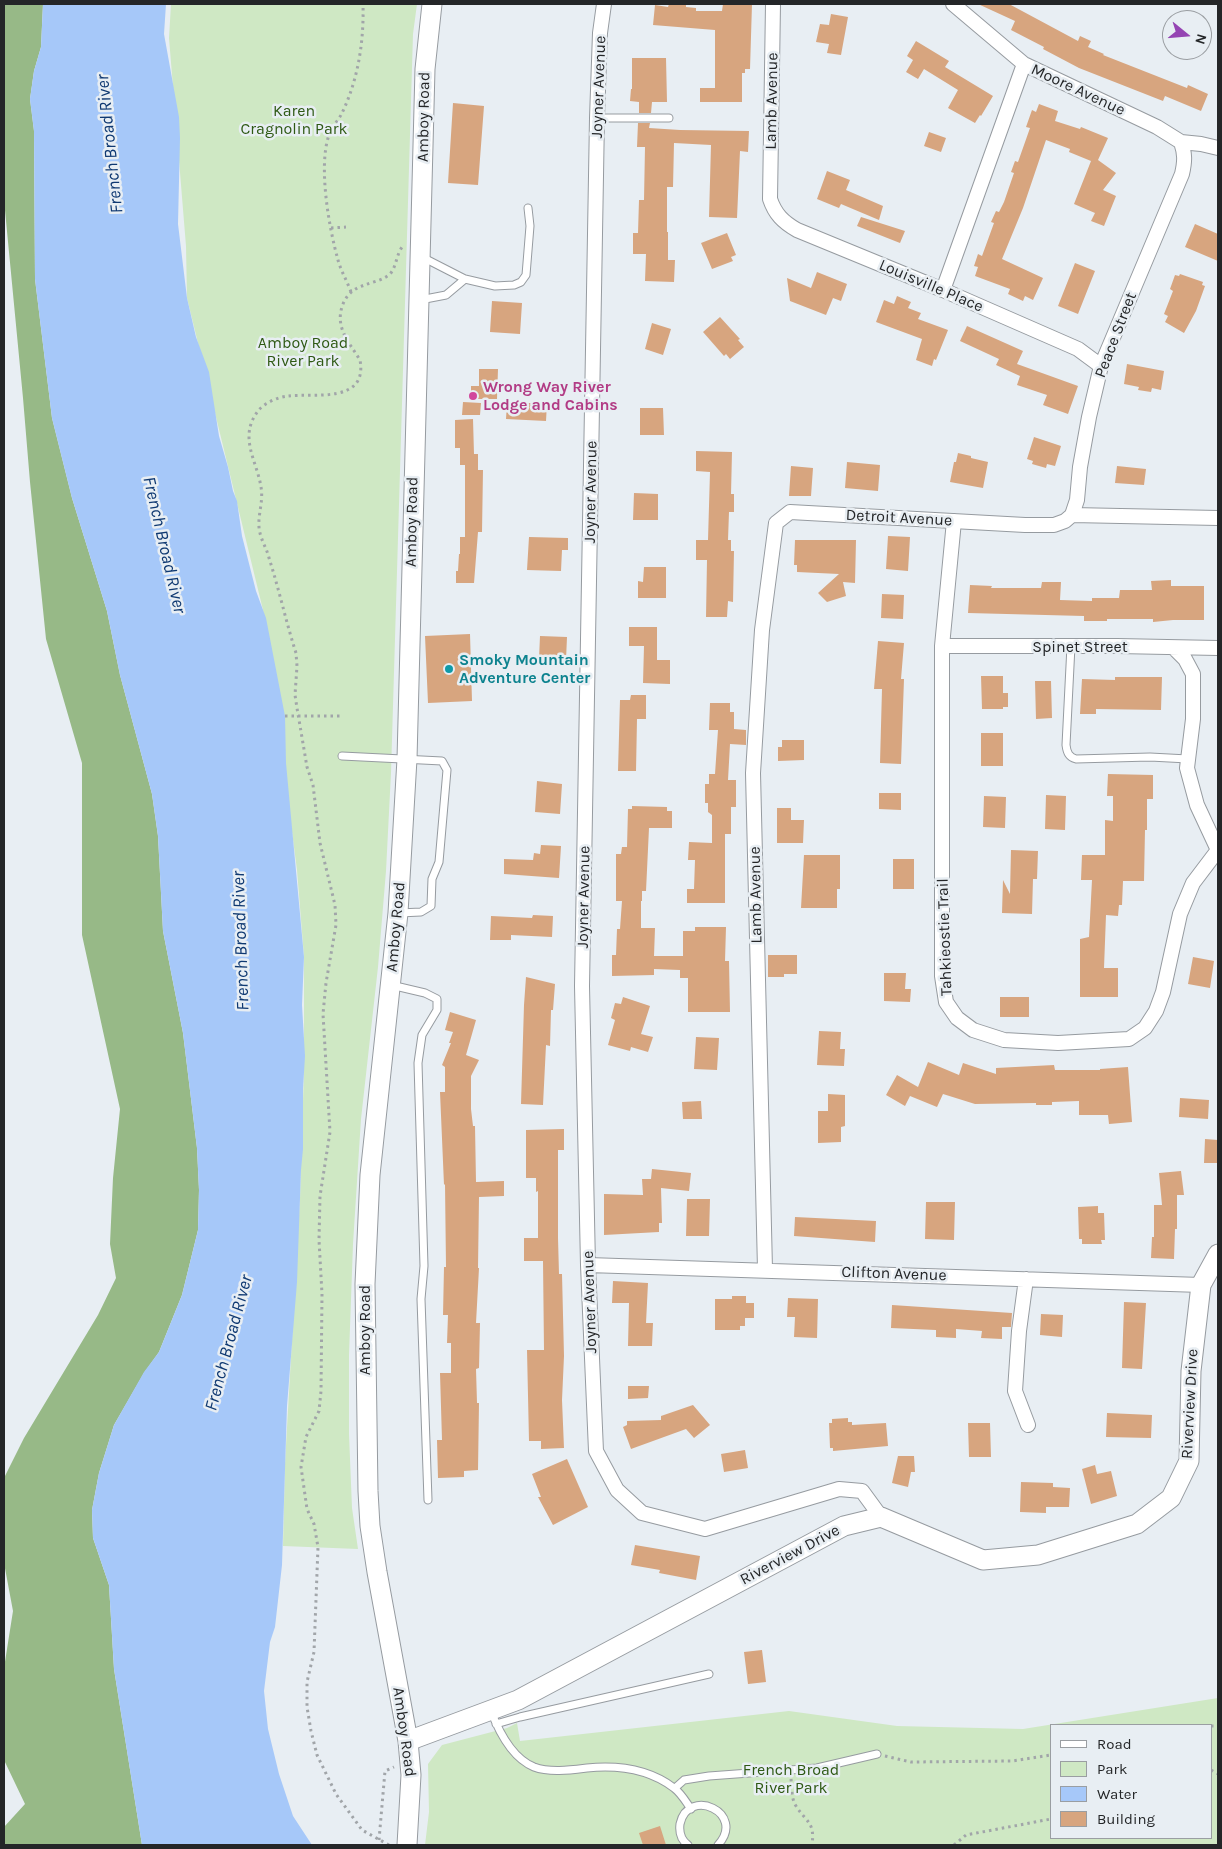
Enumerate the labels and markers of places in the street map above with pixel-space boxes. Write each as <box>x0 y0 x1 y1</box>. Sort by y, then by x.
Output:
place label: Wrong Way River Lodge and Cabins <box>483 377 618 415</box>
marker: Wrong Way River Lodge and Cabins <box>467 390 479 402</box>
place label: Smoky Mountain Adventure Center <box>459 650 590 688</box>
marker: Smoky Mountain Adventure Center <box>443 663 455 675</box>

